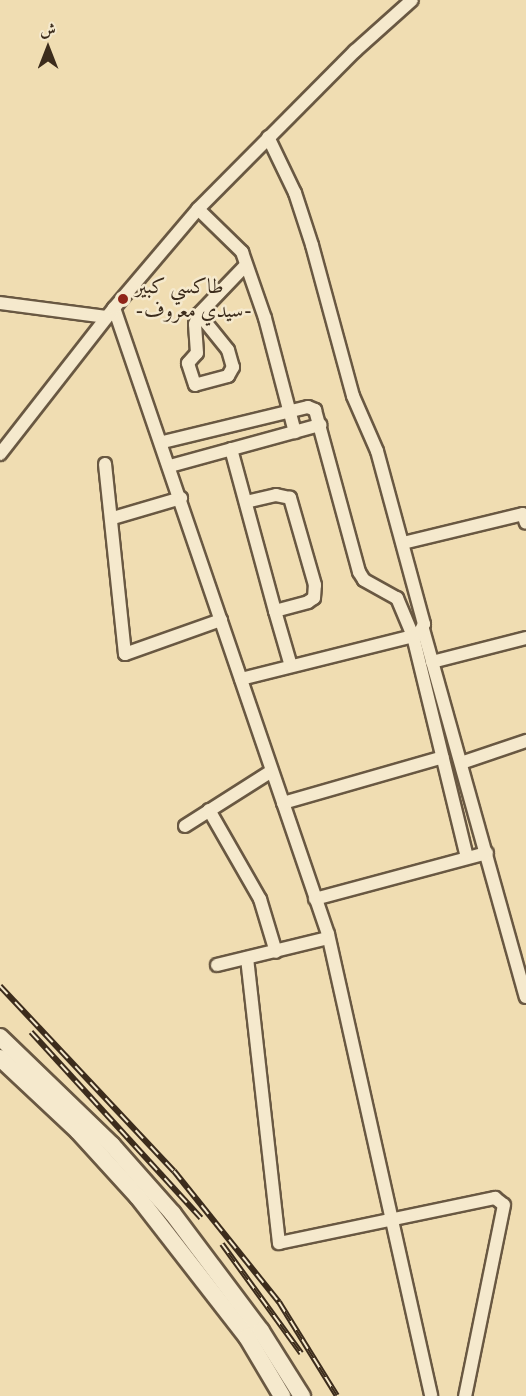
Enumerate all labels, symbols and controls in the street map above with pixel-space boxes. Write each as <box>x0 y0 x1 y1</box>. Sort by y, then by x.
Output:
north arrow <box>18 18 78 78</box>
text: ش <box>40 20 56 40</box>
place label: طاكسي كبير -سيدي معروف- <box>135 274 252 324</box>
marker: طاكسي كبير -سيدي معروف- <box>116 292 130 306</box>

